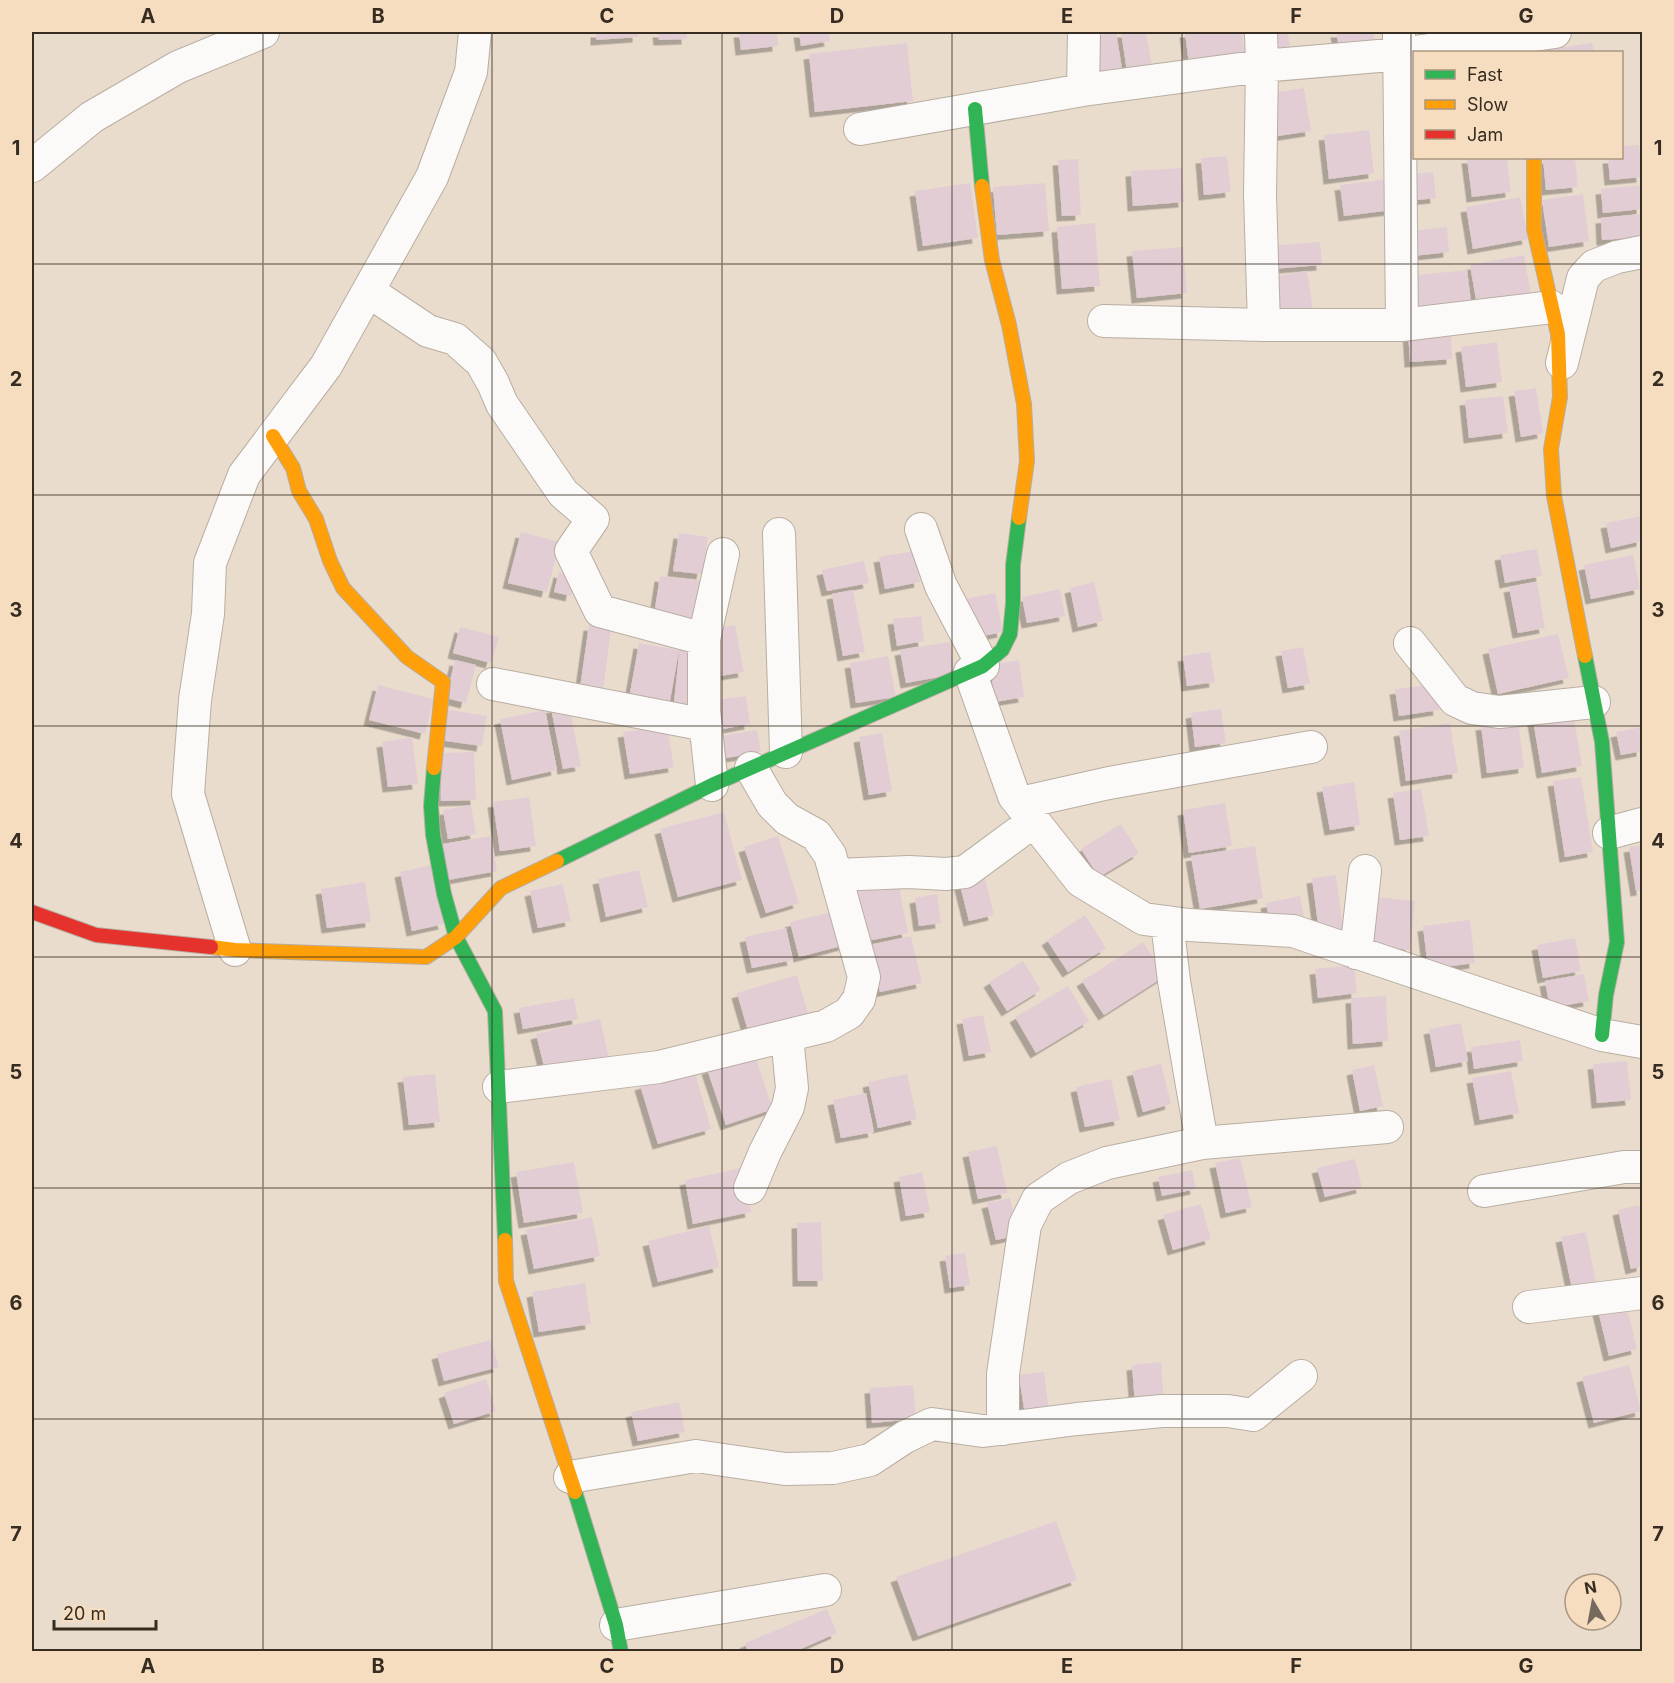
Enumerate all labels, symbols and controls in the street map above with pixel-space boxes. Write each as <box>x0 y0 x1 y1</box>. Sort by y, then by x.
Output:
text: A <box>141 4 156 28</box>
text: B <box>371 4 385 28</box>
text: C <box>600 4 614 28</box>
text: D <box>830 4 844 28</box>
text: E <box>1061 4 1073 28</box>
text: F <box>1290 4 1302 28</box>
text: G <box>1518 4 1534 28</box>
legend <box>1413 51 1623 159</box>
text: Fast <box>1467 64 1503 85</box>
text: Slow <box>1467 94 1508 115</box>
text: Jam <box>1467 124 1503 145</box>
text: 1 <box>12 136 20 160</box>
text: 1 <box>1654 136 1662 160</box>
text: 2 <box>10 367 22 391</box>
text: 2 <box>1652 367 1664 391</box>
text: 3 <box>10 598 22 622</box>
text: 3 <box>1652 598 1664 622</box>
text: 4 <box>9 829 23 853</box>
text: 4 <box>1651 829 1665 853</box>
text: 5 <box>10 1060 22 1084</box>
text: 5 <box>1652 1060 1664 1084</box>
text: 6 <box>10 1291 23 1315</box>
text: 6 <box>1652 1291 1665 1315</box>
text: 7 <box>10 1522 22 1546</box>
text: 7 <box>1652 1522 1664 1546</box>
north arrow <box>1563 1572 1623 1632</box>
text: N <box>1583 1576 1598 1598</box>
scale bar <box>54 1593 156 1631</box>
text: 20 m <box>63 1603 106 1624</box>
text: A <box>141 1654 156 1678</box>
text: B <box>371 1654 385 1678</box>
text: C <box>600 1654 614 1678</box>
text: D <box>830 1654 844 1678</box>
text: E <box>1061 1654 1073 1678</box>
text: F <box>1290 1654 1302 1678</box>
text: G <box>1518 1654 1534 1678</box>

